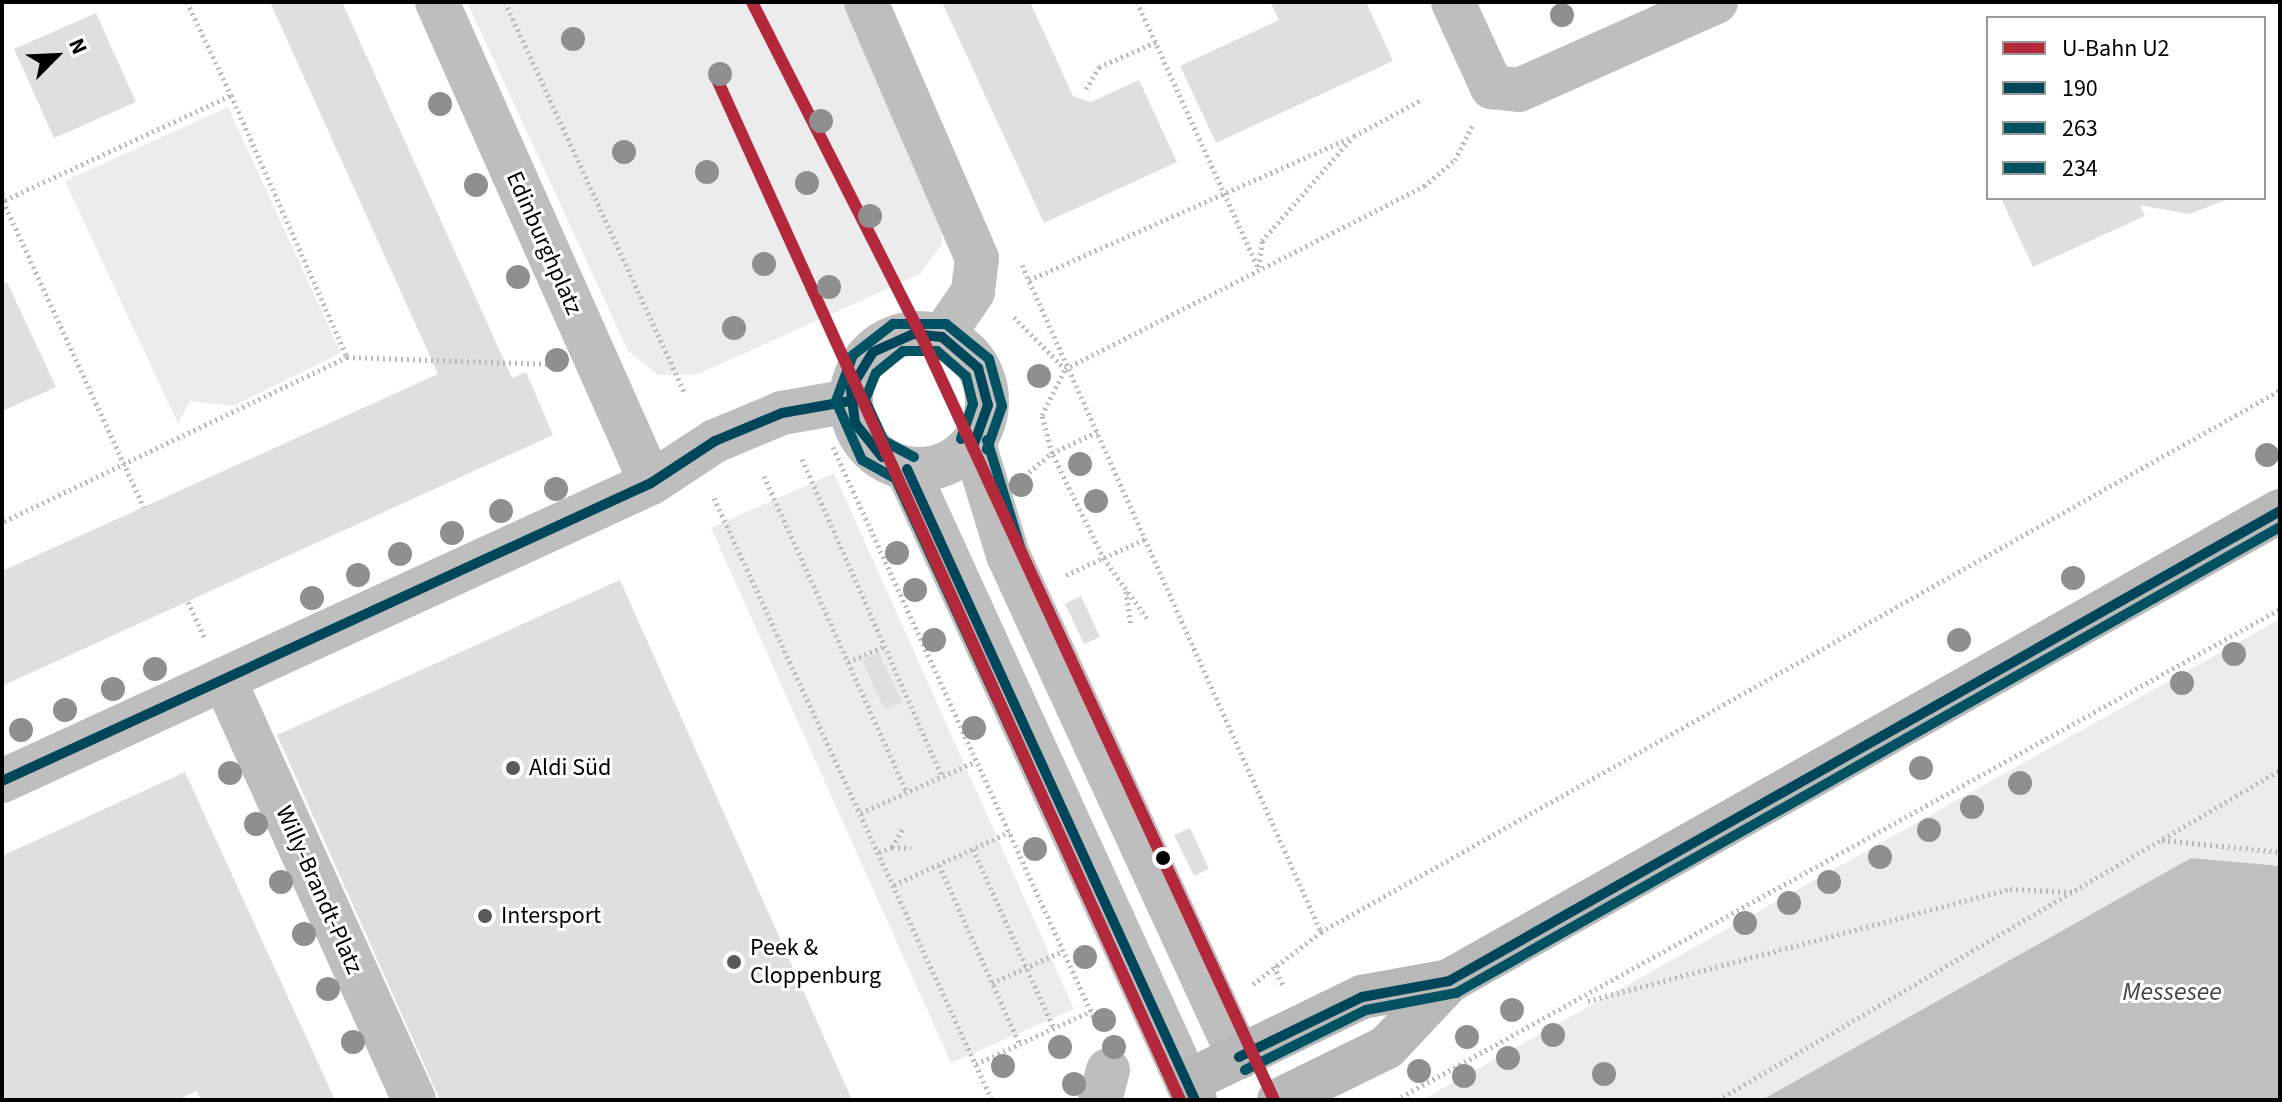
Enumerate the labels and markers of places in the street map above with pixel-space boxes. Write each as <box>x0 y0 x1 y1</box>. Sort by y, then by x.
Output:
place label: Aldi Süd <box>529 754 611 782</box>
marker: Aldi Süd <box>504 759 522 777</box>
unlabelled marker <box>1155 850 1171 866</box>
place label: Intersport <box>501 902 601 930</box>
marker: Intersport <box>476 907 494 925</box>
place label: Peek & Cloppenburg <box>750 934 881 990</box>
marker: Peek & Cloppenburg <box>725 953 743 971</box>

